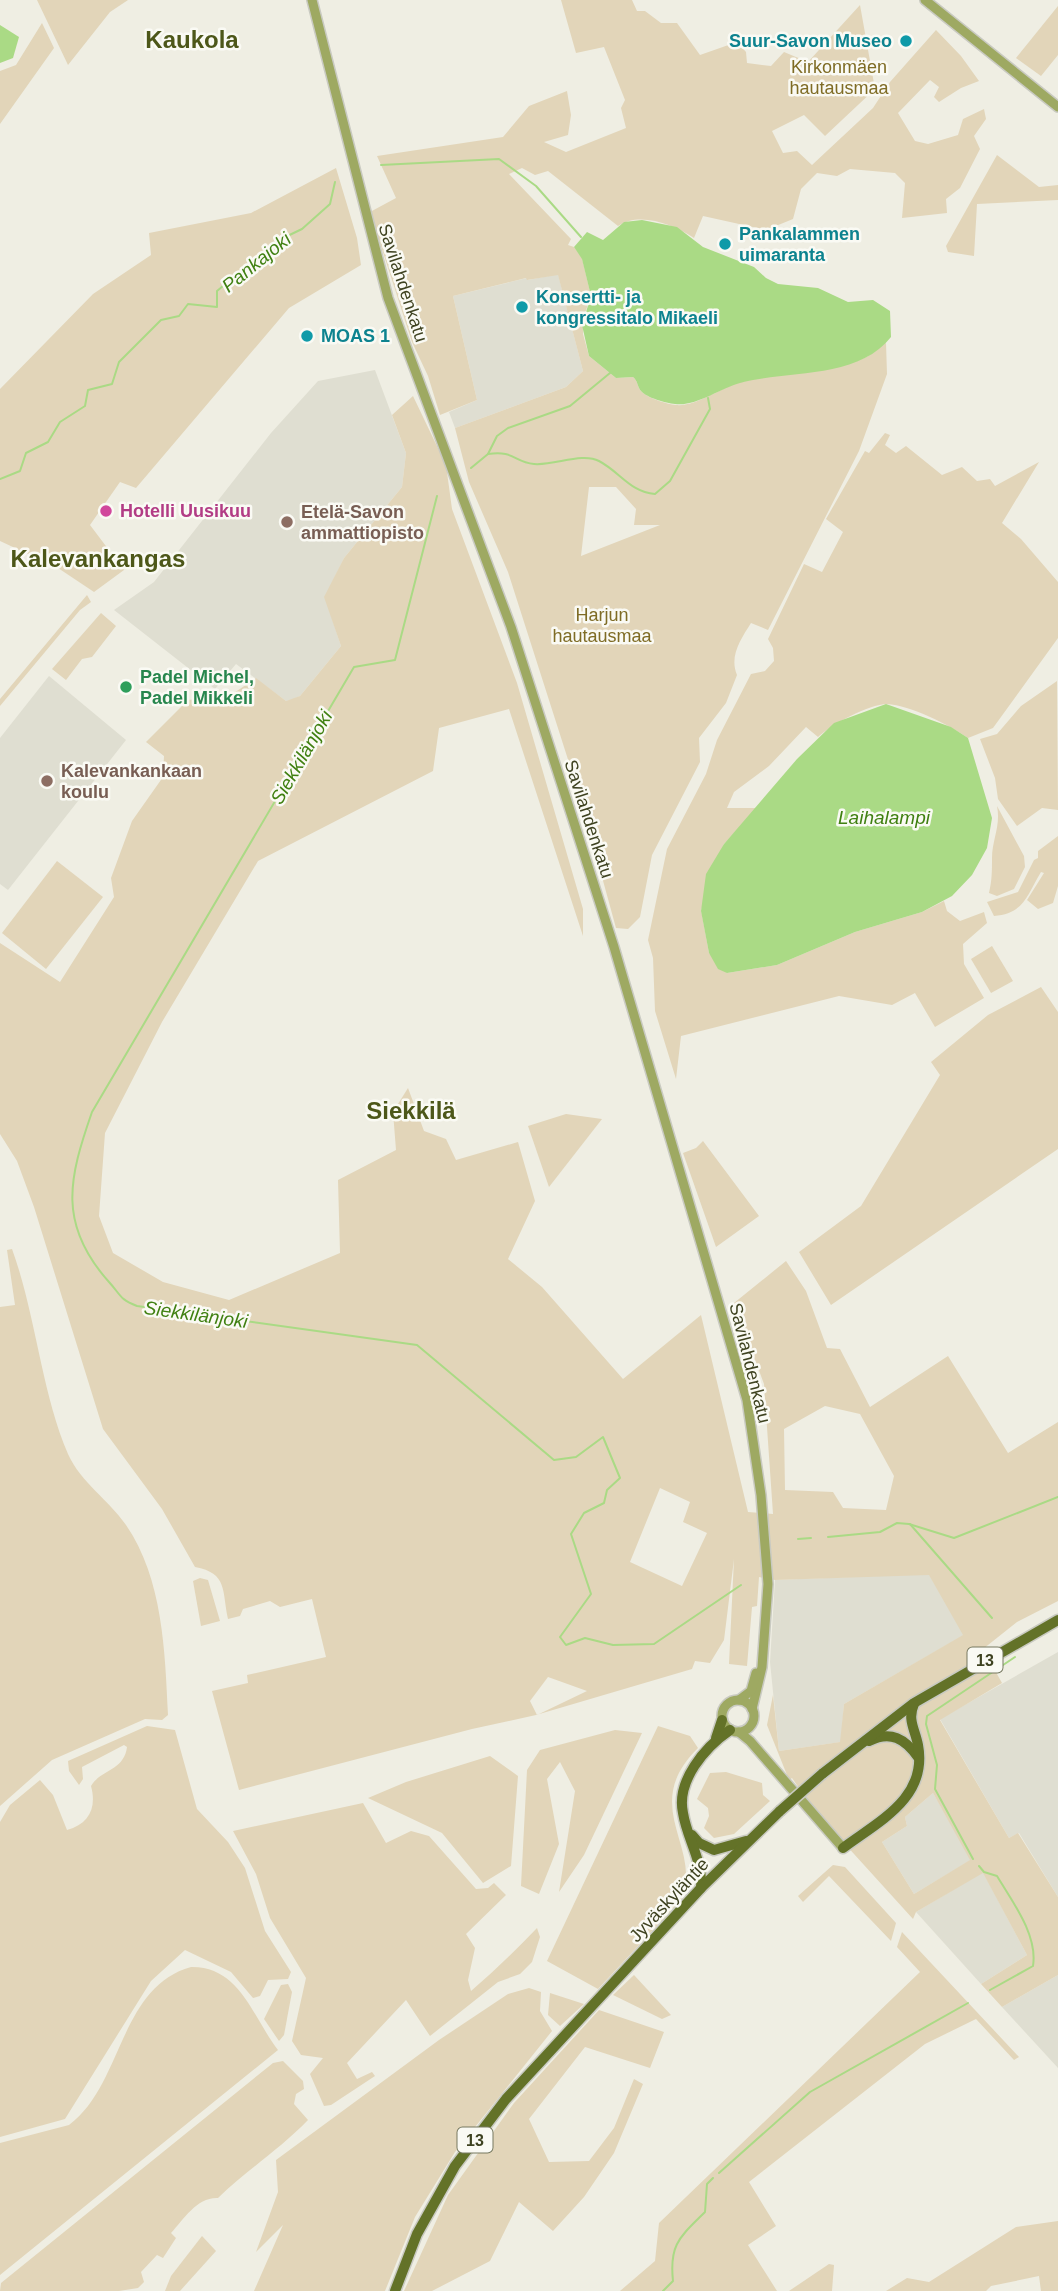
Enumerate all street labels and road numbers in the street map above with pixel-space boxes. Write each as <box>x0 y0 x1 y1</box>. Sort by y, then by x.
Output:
street label: Savilahdenkatu <box>374 221 432 345</box>
street label: Savilahdenkatu <box>560 757 618 881</box>
street label: Savilahdenkatu <box>725 1301 775 1425</box>
road number: 13 <box>968 1648 1002 1672</box>
street label: Jyväskyläntie <box>625 1854 713 1946</box>
road number: 13 <box>458 2128 492 2152</box>

